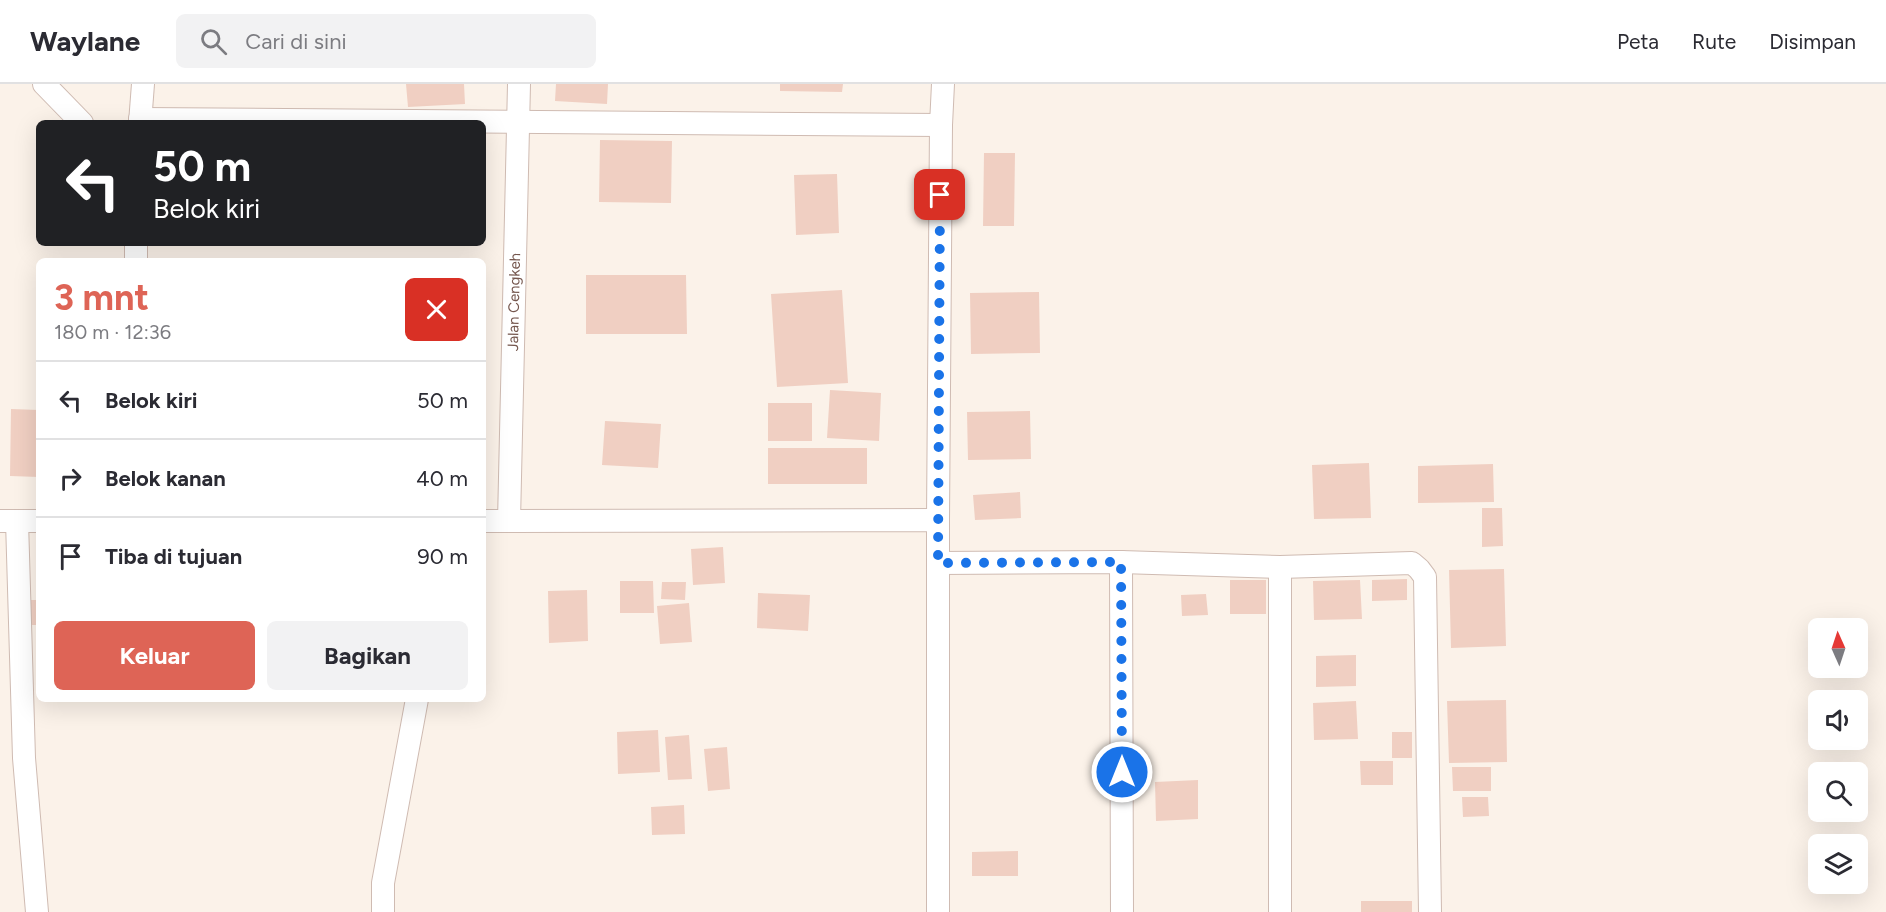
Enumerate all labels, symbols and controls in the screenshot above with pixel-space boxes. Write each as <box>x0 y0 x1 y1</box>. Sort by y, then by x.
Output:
search box <box>176 14 596 68</box>
text: Waylane <box>30 24 140 58</box>
icon: search <box>197 25 230 58</box>
text: Cari di sini <box>245 28 347 55</box>
text: Peta <box>1617 29 1659 54</box>
text: Rute <box>1692 29 1736 54</box>
text: Disimpan <box>1769 29 1856 54</box>
text: 50 m <box>153 141 251 192</box>
icon: left <box>54 144 132 222</box>
pin <box>914 169 965 220</box>
icon: arrive <box>923 178 956 211</box>
text: Belok kiri <box>153 192 260 225</box>
street label: Jalan Cengkeh <box>504 253 524 351</box>
text: 3 mnt <box>54 276 149 319</box>
button: close <box>405 278 468 341</box>
text: 180 m · 12:36 <box>54 320 171 344</box>
icon: left <box>54 384 87 417</box>
text: Belok kiri <box>105 387 198 414</box>
text: 50 m <box>417 387 468 414</box>
icon: right <box>54 462 87 495</box>
text: Belok kanan <box>105 465 226 492</box>
text: 40 m <box>416 465 468 492</box>
icon: arrive <box>54 540 87 573</box>
text: Tiba di tujuan <box>105 543 242 570</box>
text: 90 m <box>417 543 468 570</box>
north arrow <box>1808 618 1868 678</box>
map controls <box>1808 618 1868 894</box>
button: Keluar <box>54 621 255 690</box>
button: Bagikan <box>267 621 468 690</box>
button: sound <box>1808 690 1868 750</box>
position arrow <box>1090 740 1154 804</box>
button: search <box>1808 762 1868 822</box>
button: layers <box>1808 834 1868 894</box>

